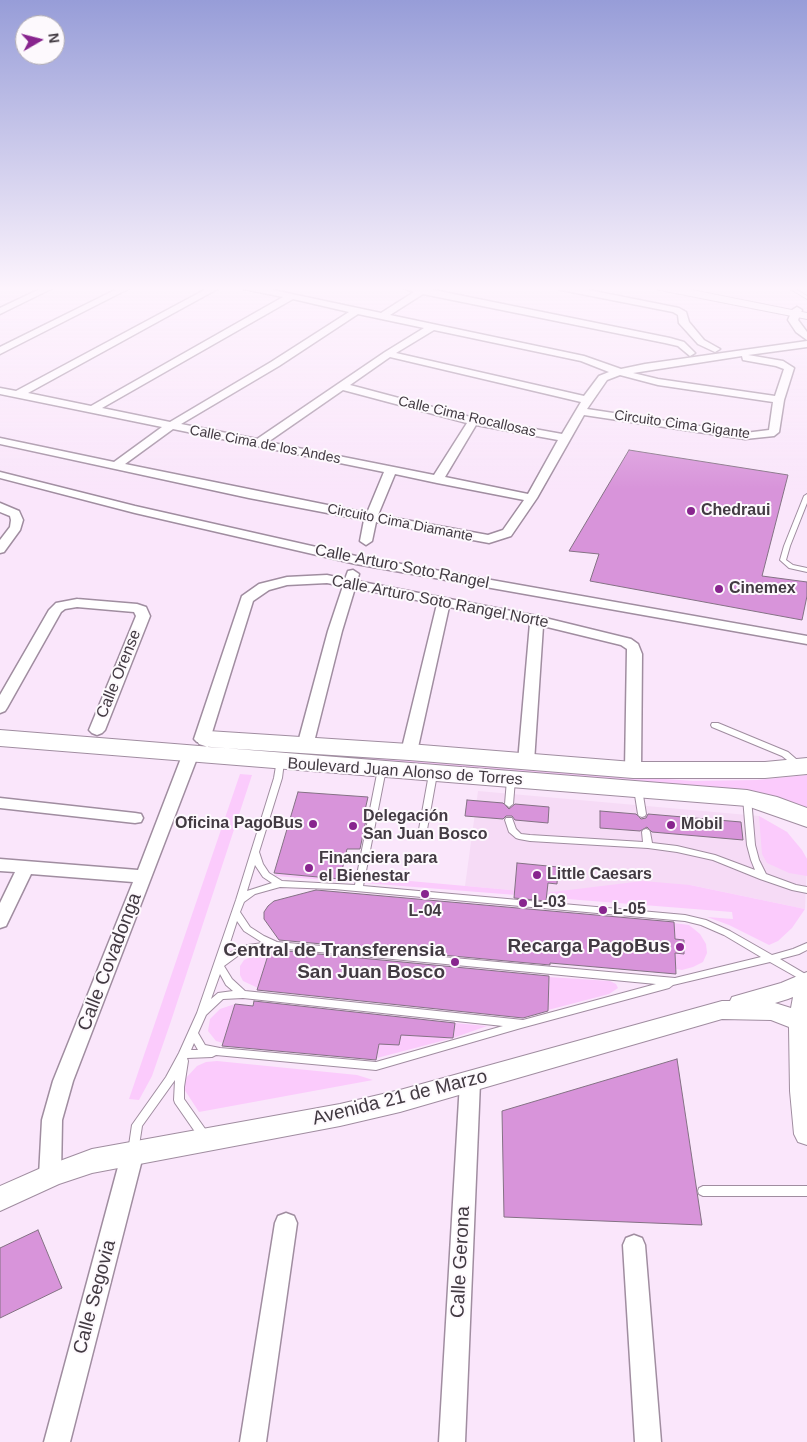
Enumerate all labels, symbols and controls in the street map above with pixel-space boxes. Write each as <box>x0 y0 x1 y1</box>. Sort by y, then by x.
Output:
north arrow <box>15 15 65 65</box>
text: N <box>45 32 62 44</box>
street label: Calle Cima Rocallosas <box>397 393 537 441</box>
street label: Circuito Cima Gigante <box>613 407 751 443</box>
street label: Calle Cima de los Andes <box>188 422 342 468</box>
street label: Circuito Cima Diamante <box>326 501 474 545</box>
place label: Chedraui <box>701 501 770 521</box>
marker: Chedraui <box>685 505 697 517</box>
street label: Calle Arturo Soto Rangel <box>313 541 491 593</box>
street label: Calle Arturo Soto Rangel Norte <box>330 572 550 632</box>
place label: Cinemex <box>729 579 796 599</box>
marker: Cinemex <box>713 583 725 595</box>
street label: Calle Orense <box>93 627 145 721</box>
street label: Boulevard Juan Alonso de Torres <box>287 754 523 790</box>
place label: Delegación San Juan Bosco <box>363 807 487 845</box>
place label: Oficina PagoBus <box>175 814 303 834</box>
place label: Mobil <box>681 815 723 835</box>
marker: Oficina PagoBus <box>307 818 319 830</box>
marker: Mobil <box>665 819 677 831</box>
marker: Delegación San Juan Bosco <box>347 820 359 832</box>
place label: Financiera para el Bienestar <box>319 849 437 887</box>
marker: Financiera para el Bienestar <box>303 862 315 874</box>
place label: Little Caesars <box>547 865 652 885</box>
marker: Little Caesars <box>531 869 543 881</box>
marker: L-04 <box>419 888 431 900</box>
street label: Calle Covadonga <box>73 890 147 1034</box>
place label: L-03 <box>533 893 566 913</box>
marker: L-03 <box>517 897 529 909</box>
place label: L-05 <box>613 900 646 920</box>
place label: L-04 <box>409 902 441 922</box>
marker: L-05 <box>597 904 609 916</box>
place label: Recarga PagoBus <box>507 936 670 958</box>
place label: Central de Transferensia San Juan Bosco <box>223 940 445 984</box>
marker: Recarga PagoBus <box>674 941 686 953</box>
marker: Central de Transferensia San Juan Bosco <box>449 956 461 968</box>
street label: Avenida 21 de Marzo <box>310 1065 490 1131</box>
street label: Calle Gerona <box>447 1206 475 1318</box>
street label: Calle Segovia <box>69 1237 121 1357</box>

